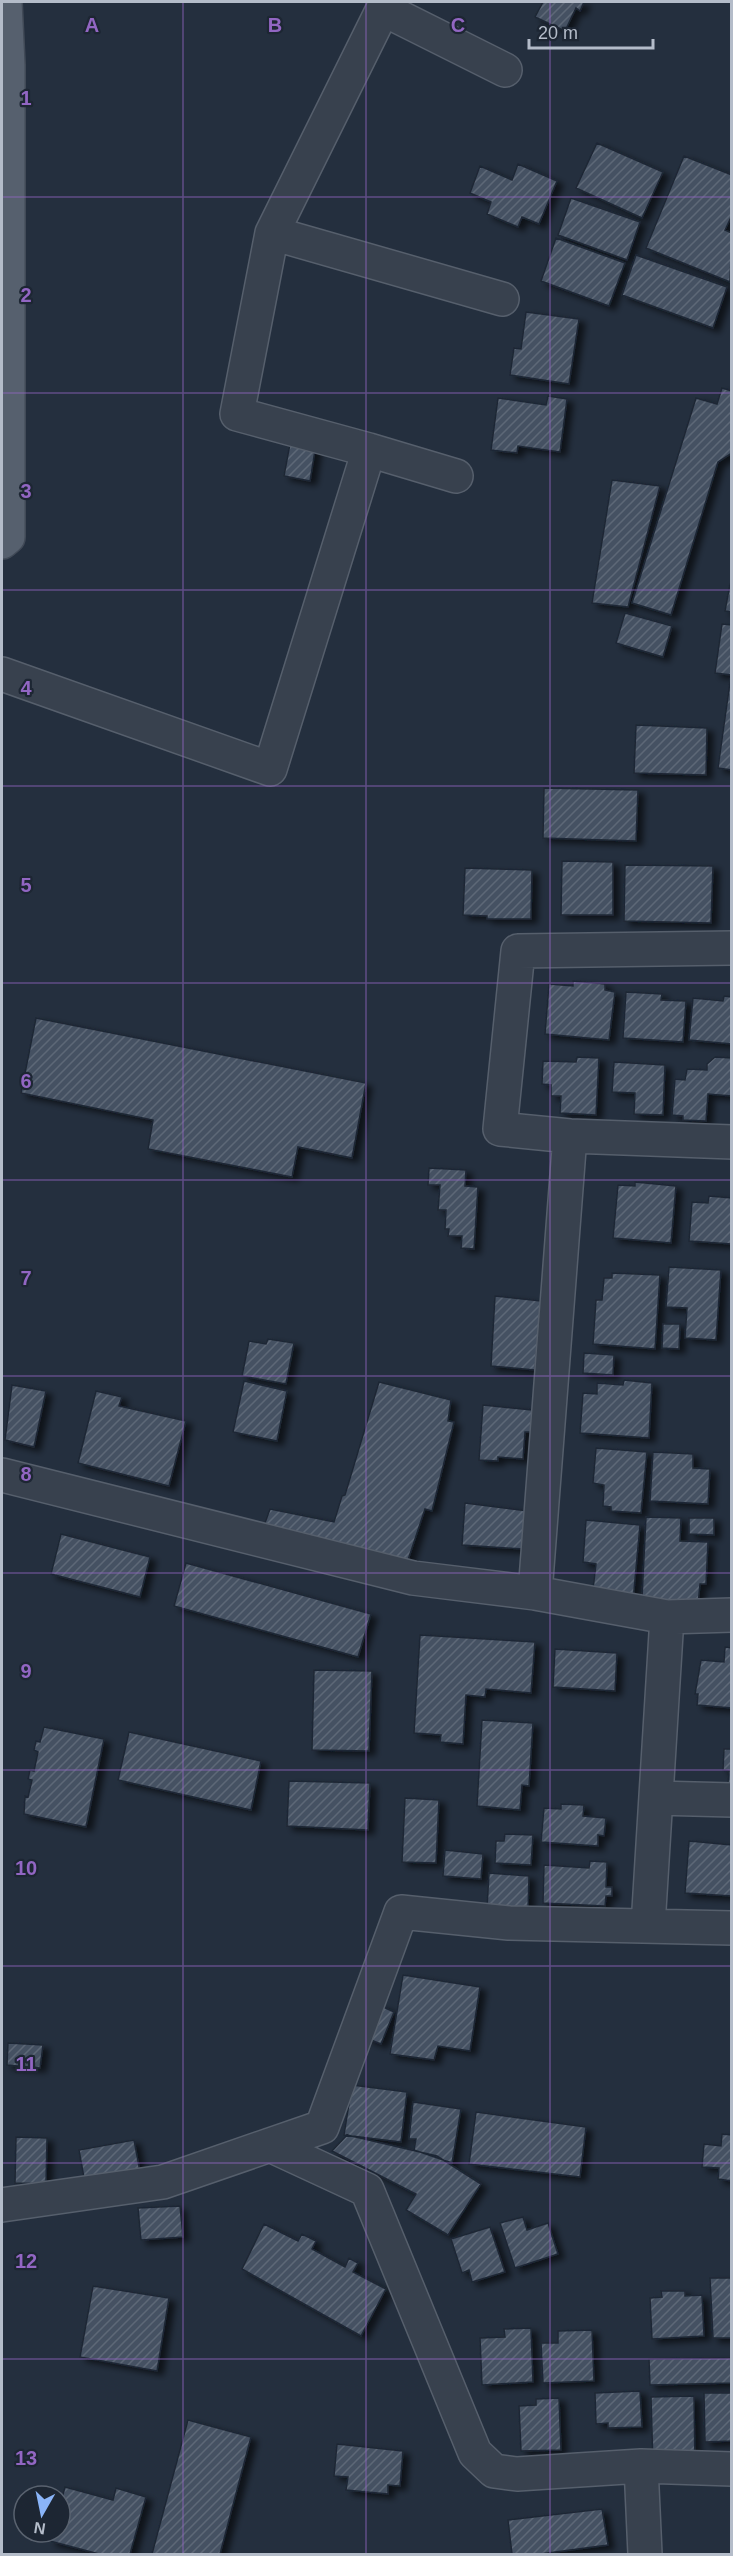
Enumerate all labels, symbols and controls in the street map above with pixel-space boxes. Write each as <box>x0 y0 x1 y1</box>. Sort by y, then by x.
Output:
scale bar <box>529 12 654 50</box>
text: A <box>85 14 99 36</box>
text: B <box>268 14 282 36</box>
text: C <box>451 14 465 36</box>
text: 20 m <box>538 23 578 43</box>
text: 1 <box>20 87 32 109</box>
text: 2 <box>20 284 32 306</box>
text: 3 <box>20 480 32 502</box>
text: 4 <box>20 677 32 699</box>
text: 5 <box>20 874 32 896</box>
text: 6 <box>20 1070 32 1092</box>
text: 7 <box>20 1267 32 1289</box>
text: 8 <box>20 1463 32 1485</box>
text: 9 <box>20 1660 32 1682</box>
text: 10 <box>15 1857 37 1879</box>
text: 11 <box>15 2053 37 2075</box>
text: 12 <box>15 2250 37 2272</box>
text: 13 <box>15 2447 37 2469</box>
north arrow <box>12 2484 72 2544</box>
text: N <box>33 2519 47 2538</box>

